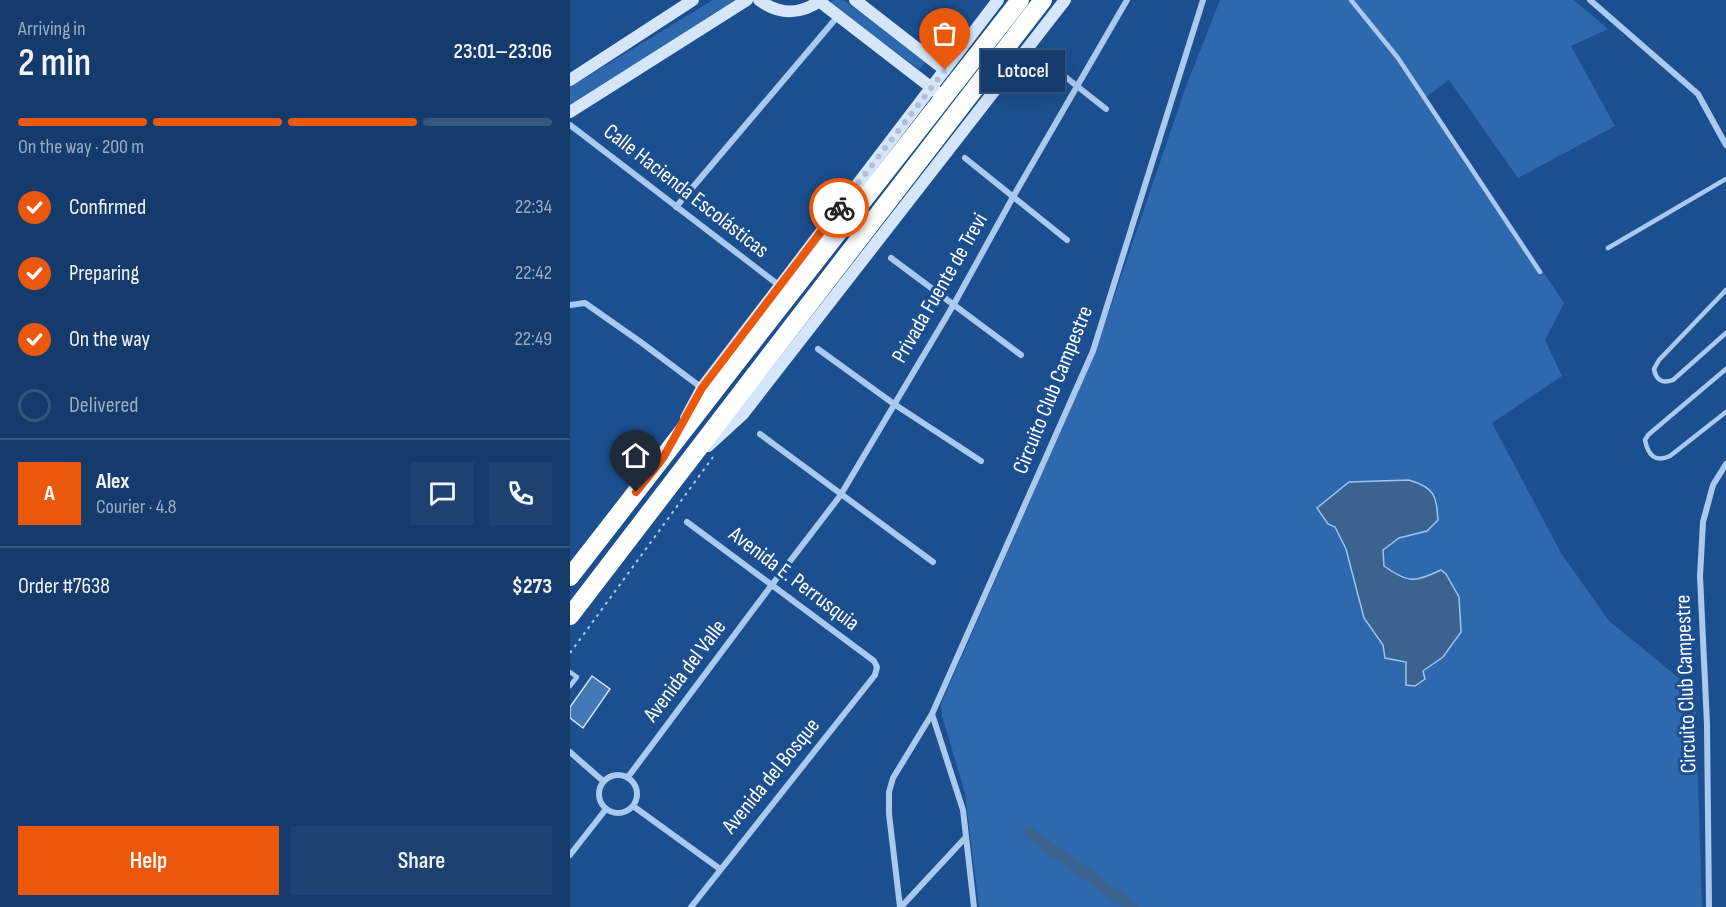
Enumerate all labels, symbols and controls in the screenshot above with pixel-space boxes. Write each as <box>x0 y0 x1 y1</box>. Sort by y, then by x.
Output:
pin <box>919 8 970 70</box>
text: Arriving in <box>18 17 86 41</box>
icon: bag <box>928 17 961 50</box>
text: 23:01–23:06 <box>454 38 552 65</box>
text: 2 min <box>18 40 91 87</box>
callout: Lotocel <box>981 49 1065 91</box>
text: Lotocel <box>997 59 1049 83</box>
street label: Calle Hacienda Escolásticas <box>598 118 774 264</box>
text: On the way · 200 m <box>18 135 144 159</box>
courier <box>809 178 869 238</box>
icon: check <box>18 191 51 224</box>
icon: bike <box>823 192 856 225</box>
text: Confirmed <box>69 194 146 221</box>
text: 22:34 <box>515 195 552 219</box>
street label: Privada Fuente de Trevi <box>886 208 994 368</box>
icon: check <box>18 257 51 290</box>
text: Preparing <box>69 260 139 287</box>
text: 22:42 <box>515 261 552 285</box>
street label: Circuito Club Campestre <box>1007 302 1099 478</box>
icon: check <box>18 323 51 356</box>
text: On the way <box>69 326 150 353</box>
text: 22:49 <box>514 327 552 351</box>
text: Delivered <box>69 392 138 419</box>
pin <box>610 430 661 492</box>
icon: home <box>619 439 652 472</box>
button: chat <box>411 462 474 525</box>
button: phone <box>489 462 552 525</box>
text: Alex <box>96 468 129 495</box>
text: A <box>44 480 55 507</box>
text: Courier · 4.8 <box>96 495 177 519</box>
street label: Avenida E. Perrusquia <box>723 521 865 637</box>
text: Order #7638 <box>18 573 110 600</box>
text: $273 <box>512 573 552 600</box>
street label: Circuito Club Campestre <box>1669 594 1703 774</box>
street label: Avenida del Valle <box>637 614 732 728</box>
street label: Avenida del Bosque <box>716 713 826 840</box>
button: Help <box>18 826 279 895</box>
button: Share <box>291 826 552 895</box>

